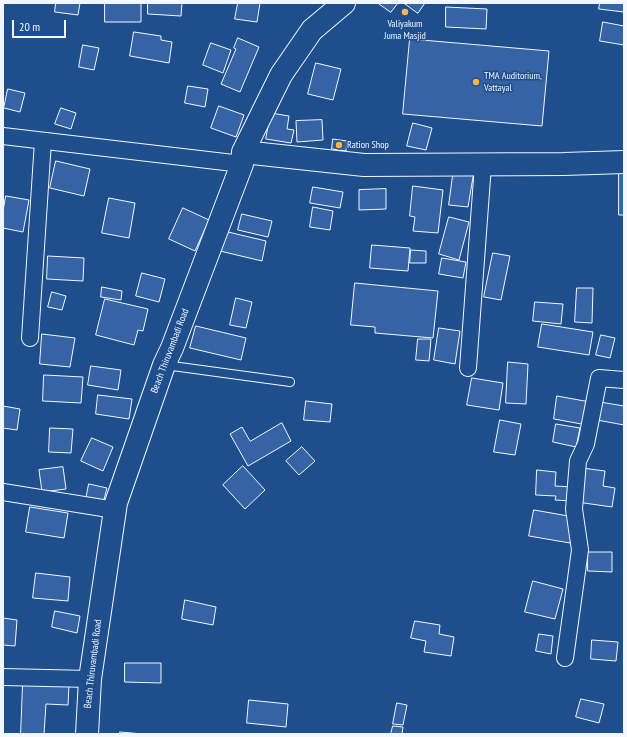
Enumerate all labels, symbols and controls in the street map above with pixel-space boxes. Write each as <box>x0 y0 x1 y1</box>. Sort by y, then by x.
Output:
marker: Valiyakum Juma Masjid <box>400 7 410 17</box>
scale bar <box>14 12 68 38</box>
place label: Valiyakum Juma Masjid <box>384 18 426 42</box>
text: 20 m <box>19 19 40 34</box>
place label: TMA Auditorium, Vattayal <box>484 70 542 94</box>
marker: TMA Auditorium, Vattayal <box>471 77 481 87</box>
place label: Ration Shop <box>347 139 389 151</box>
marker: Ration Shop <box>334 140 344 150</box>
street label: Beach Thiruvambadi Road <box>148 307 192 395</box>
street label: Beach Thiruvambadi Road <box>82 619 104 709</box>

